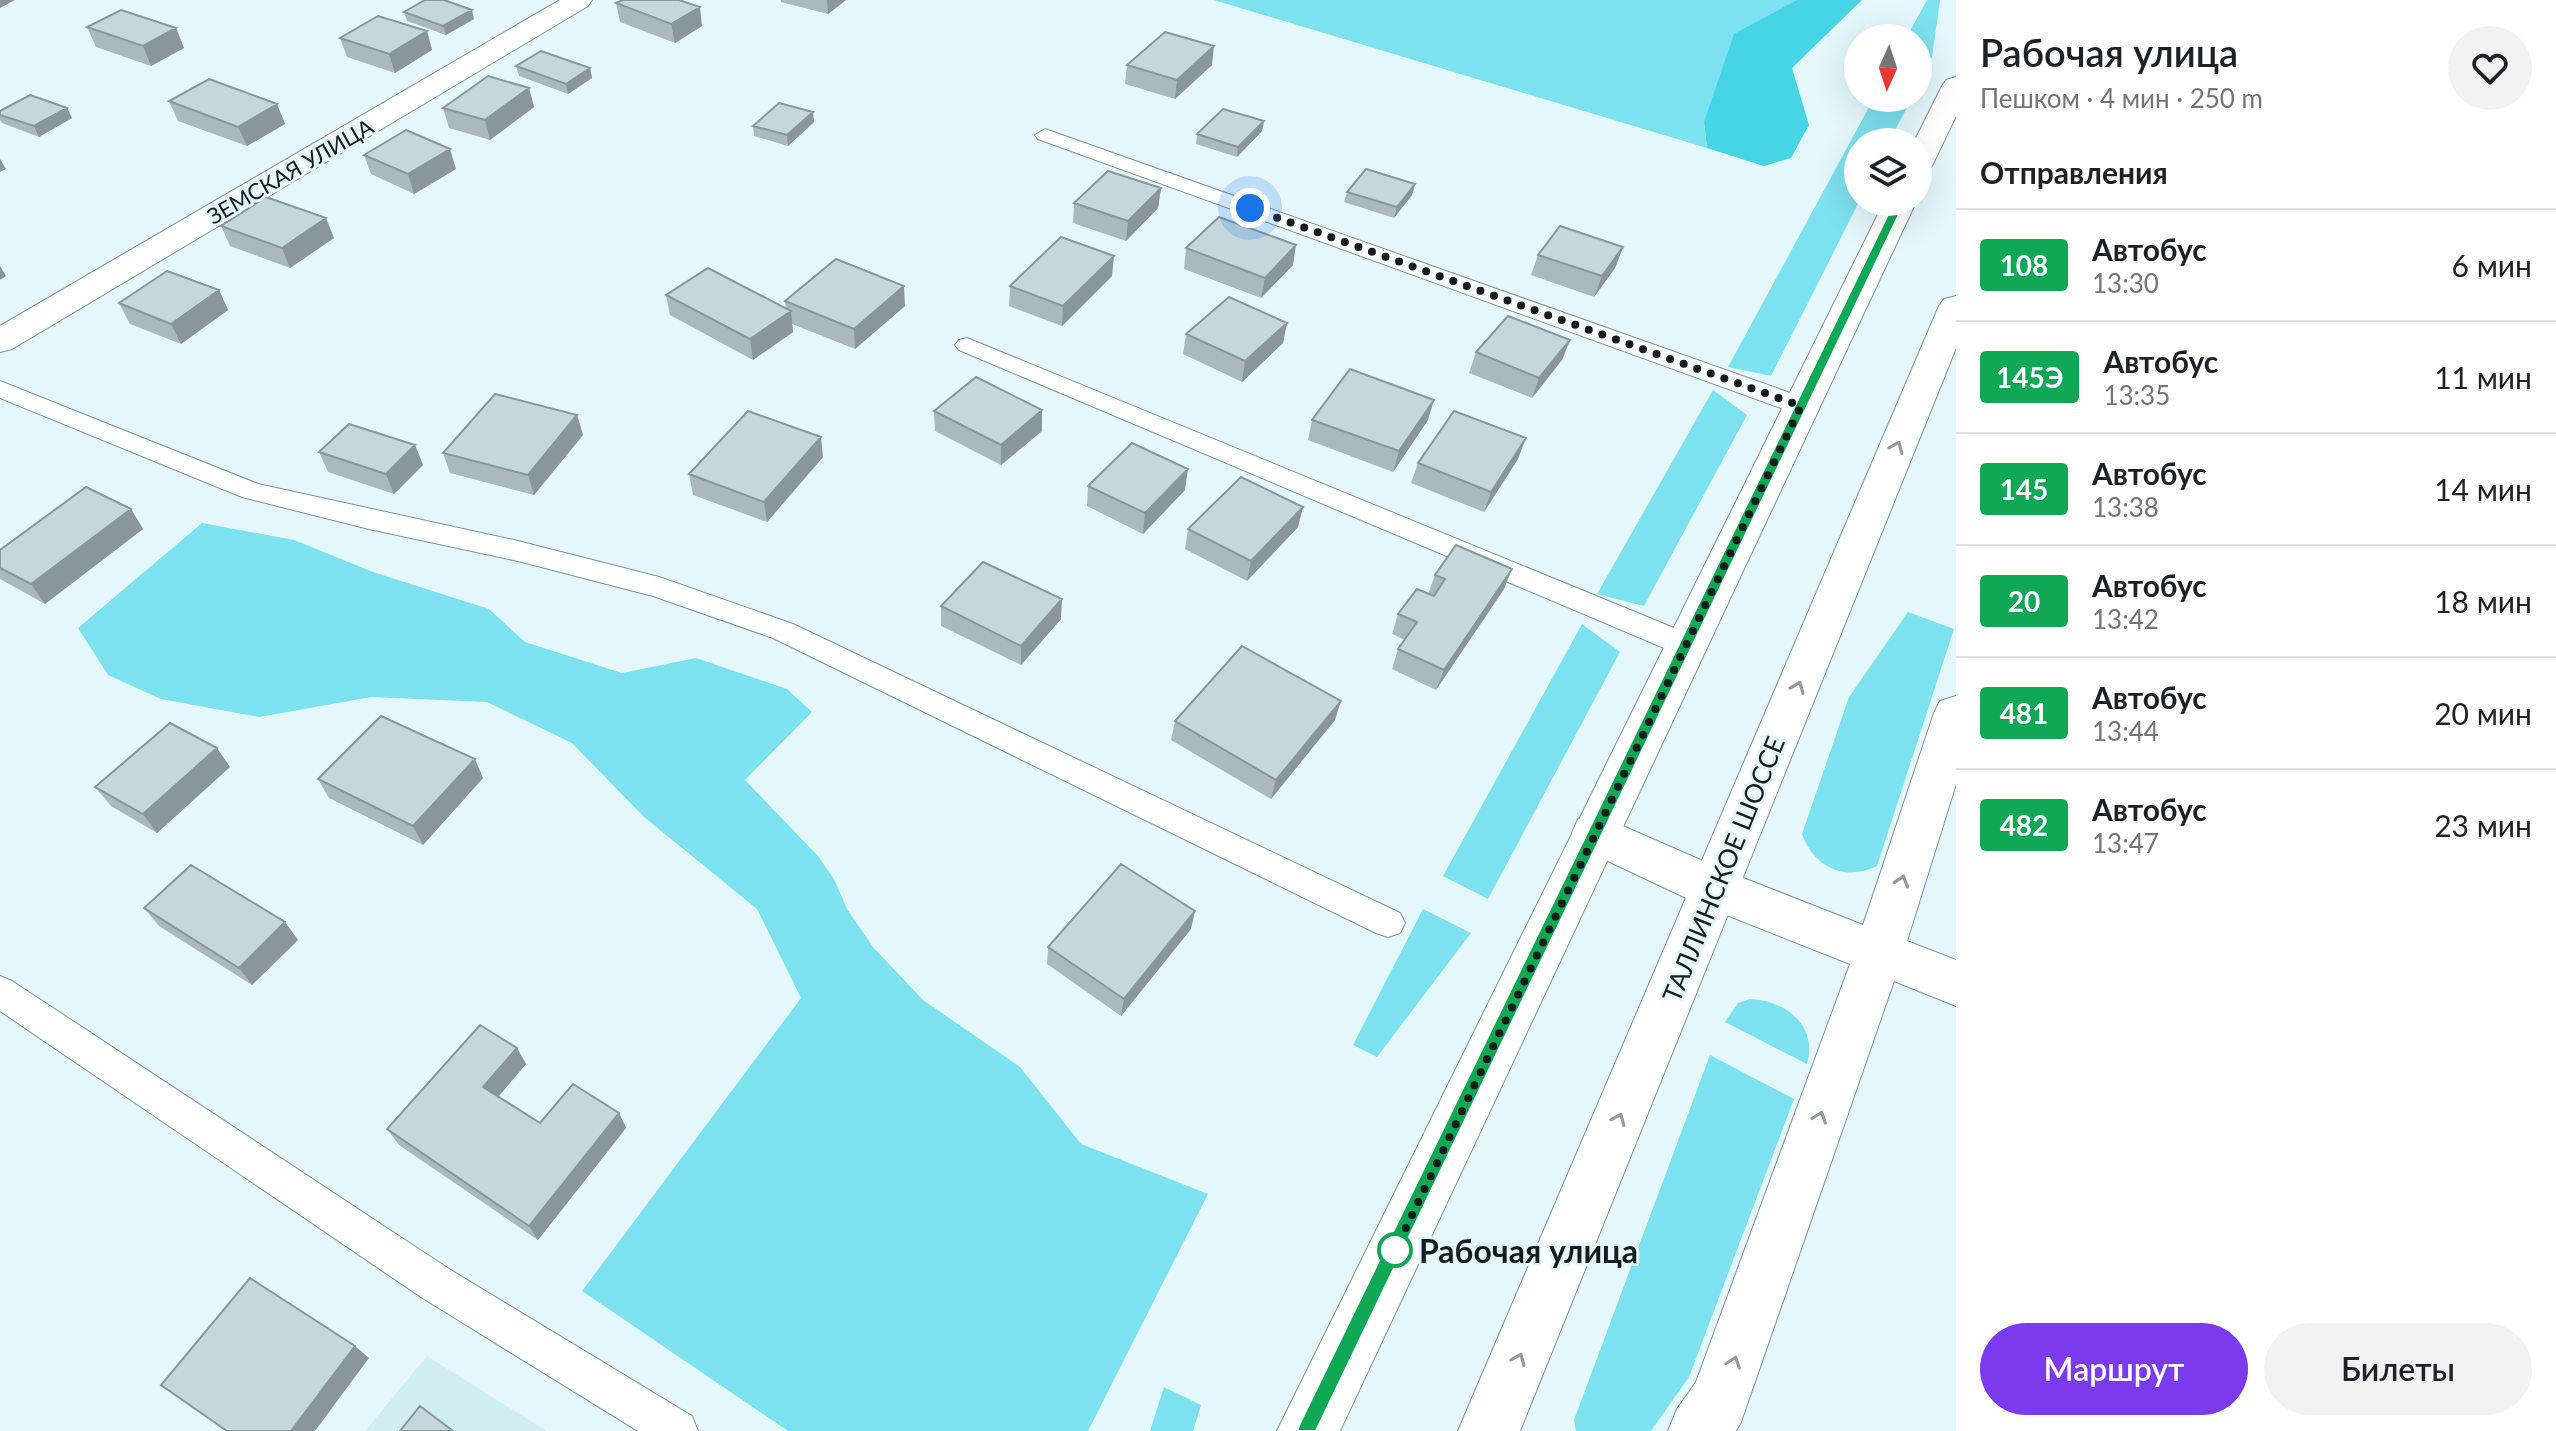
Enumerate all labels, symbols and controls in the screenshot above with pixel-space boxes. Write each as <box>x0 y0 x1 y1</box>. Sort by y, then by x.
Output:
north arrow <box>1844 24 1932 112</box>
map controls <box>1844 24 1932 216</box>
button: heart <box>2448 26 2532 110</box>
text: Рабочая улица <box>1980 29 2238 75</box>
text: Пешком · 4 мин · 250 m <box>1980 82 2263 114</box>
street label: ЗЕМСКАЯ УЛИЦА <box>202 112 378 230</box>
button: layers <box>1844 128 1932 216</box>
text: Отправления <box>1980 154 2168 190</box>
your location <box>1230 188 1270 228</box>
text: Автобус <box>2092 231 2207 267</box>
text: 6 мин <box>2452 247 2532 283</box>
text: 108 <box>2000 248 2048 282</box>
text: 13:30 <box>2092 267 2159 299</box>
text: Автобус <box>2103 343 2218 379</box>
text: 11 мин <box>2434 359 2532 395</box>
text: 145Э <box>1996 360 2063 394</box>
text: 13:35 <box>2103 379 2170 411</box>
one-way arrow <box>1887 441 1903 455</box>
text: Автобус <box>2092 455 2207 491</box>
text: 14 мин <box>2434 471 2532 507</box>
text: 145 <box>2000 472 2048 506</box>
text: 13:38 <box>2092 491 2159 523</box>
text: Автобус <box>2092 567 2207 603</box>
text: 18 мин <box>2434 583 2532 619</box>
text: 20 <box>2008 584 2040 618</box>
text: 13:42 <box>2092 603 2159 635</box>
text: Автобус <box>2092 679 2207 715</box>
one-way arrow <box>1788 681 1805 695</box>
text: 20 мин <box>2434 695 2532 731</box>
text: 481 <box>2000 696 2048 730</box>
text: 13:44 <box>2092 715 2159 747</box>
street label: ТАЛЛИНСКОЕ ШОССЕ <box>1655 732 1791 1006</box>
text: Автобус <box>2092 791 2207 827</box>
text: 23 мин <box>2434 807 2532 843</box>
text: 482 <box>2000 808 2048 842</box>
text: 13:47 <box>2092 827 2159 859</box>
one-way arrow <box>1892 875 1908 889</box>
one-way arrow <box>1811 1111 1827 1125</box>
one-way arrow <box>1610 1113 1626 1127</box>
place label: Рабочая улица <box>1419 1231 1638 1270</box>
marker: Рабочая улица <box>1378 1233 1412 1267</box>
button: Маршрут <box>1980 1323 2248 1415</box>
button: Билеты <box>2264 1323 2532 1415</box>
one-way arrow <box>1509 1353 1526 1367</box>
one-way arrow <box>1724 1356 1740 1370</box>

